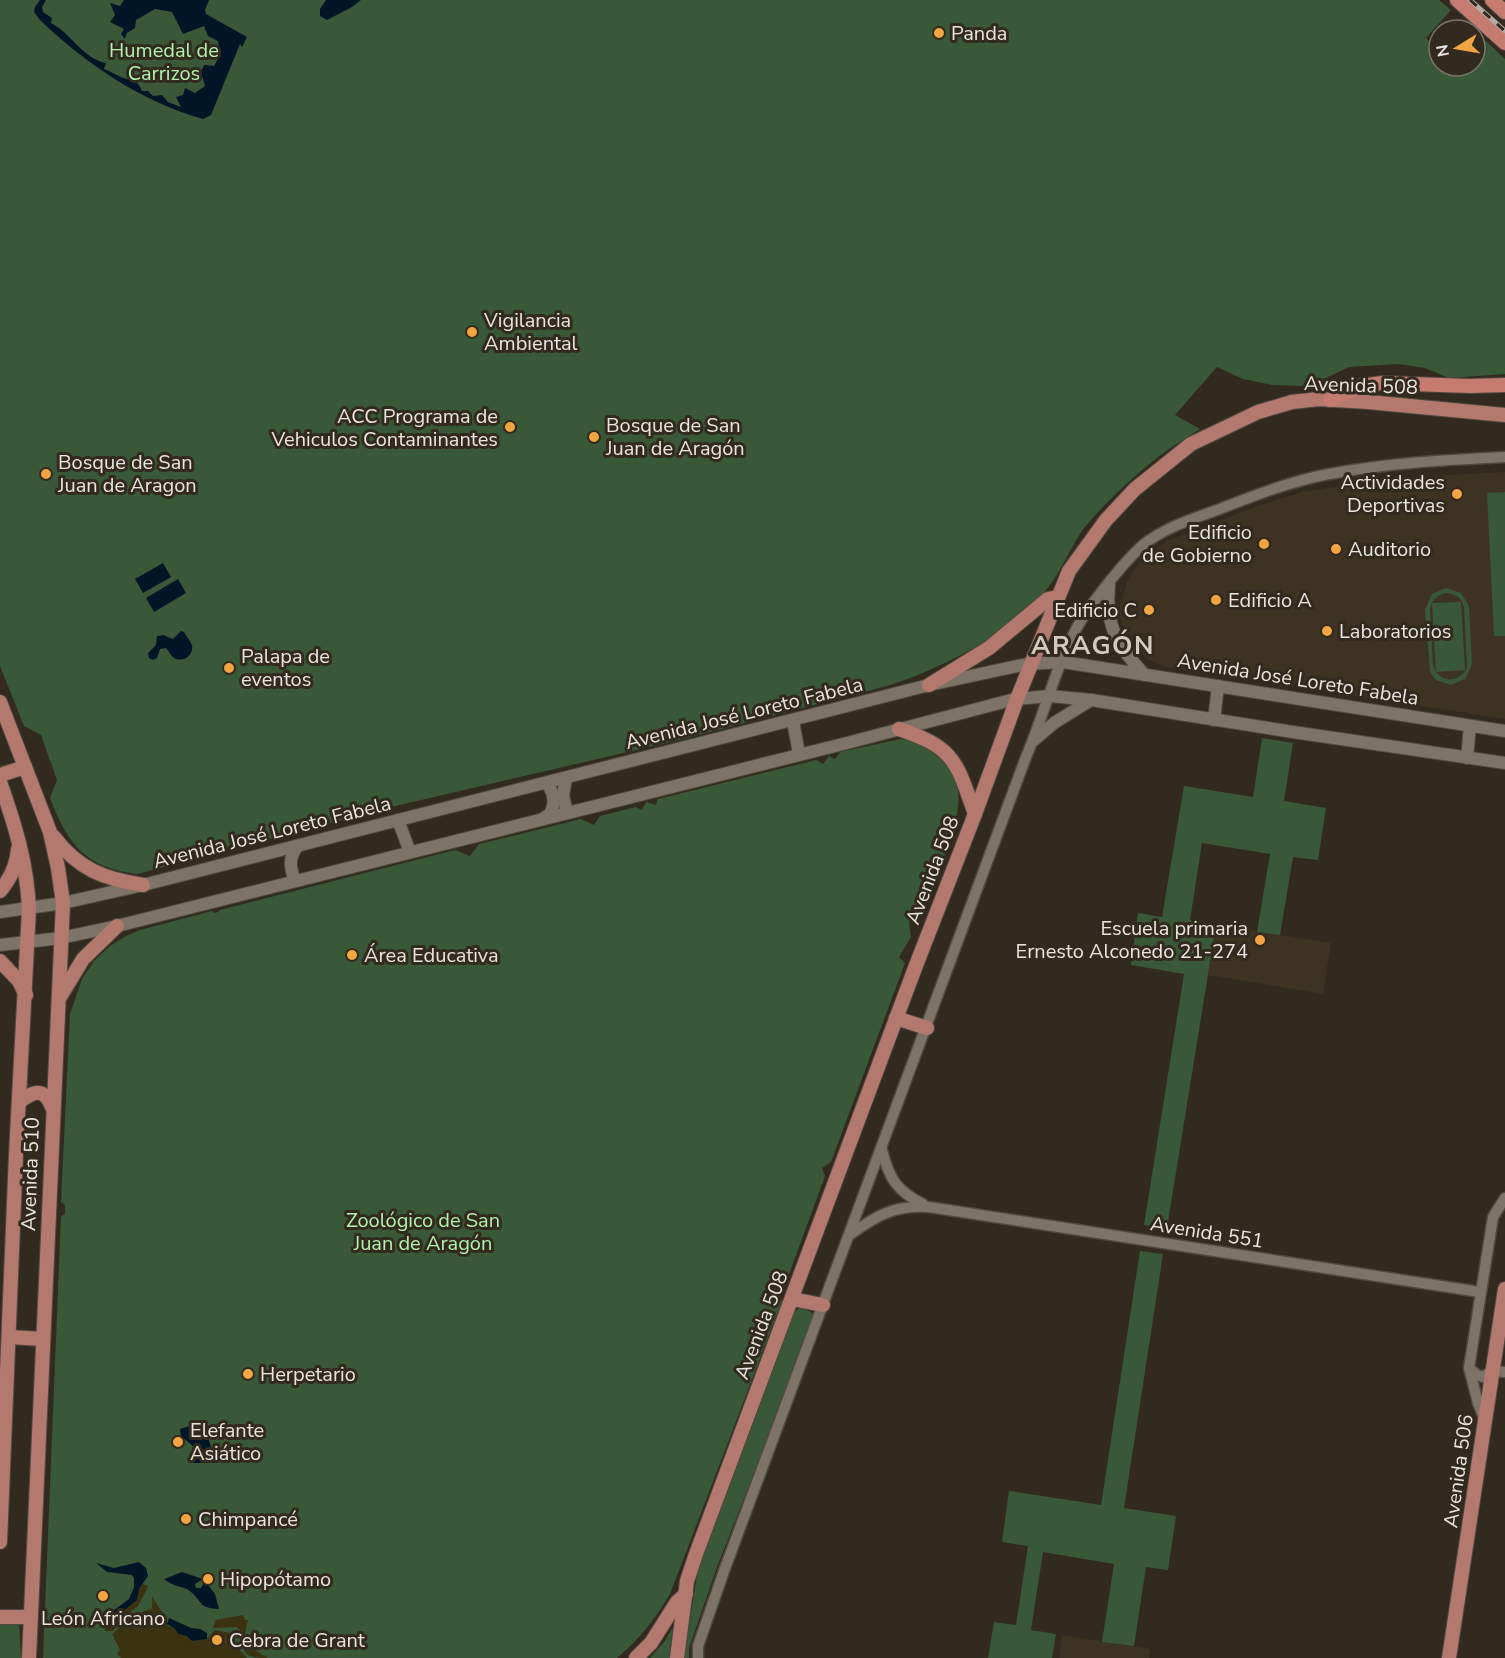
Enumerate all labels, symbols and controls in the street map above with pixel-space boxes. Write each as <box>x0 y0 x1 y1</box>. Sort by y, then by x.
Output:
north arrow <box>1427 18 1487 78</box>
place label: Panda <box>951 20 1007 47</box>
marker: Panda <box>932 26 946 40</box>
park label: Humedal de Carrizos <box>109 37 219 87</box>
text: N <box>1431 43 1455 59</box>
place label: Vigilancia Ambiental <box>483 307 578 357</box>
marker: Vigilancia Ambiental <box>465 325 479 339</box>
street label: Avenida 508 <box>1303 370 1419 401</box>
place label: ACC Programa de Vehiculos Contaminantes <box>270 403 498 453</box>
place label: Bosque de San Juan de Aragón <box>605 412 745 462</box>
marker: ACC Programa de Vehiculos Contaminantes <box>503 420 517 434</box>
marker: Bosque de San Juan de Aragón <box>587 430 601 444</box>
place label: Bosque de San Juan de Aragon <box>57 449 197 499</box>
marker: Bosque de San Juan de Aragon <box>39 467 53 481</box>
place label: Actividades Deportivas <box>1340 469 1445 519</box>
marker: Actividades Deportivas <box>1450 487 1464 501</box>
place label: Edificio de Gobierno <box>1142 519 1252 569</box>
place label: Auditorio <box>1348 536 1431 563</box>
marker: Edificio de Gobierno <box>1257 537 1271 551</box>
marker: Auditorio <box>1329 542 1343 556</box>
place label: Edificio A <box>1228 587 1312 614</box>
marker: Edificio A <box>1209 593 1223 607</box>
place label: Edificio C <box>1054 597 1137 624</box>
marker: Edificio C <box>1142 603 1156 617</box>
place label: Laboratorios <box>1339 618 1451 645</box>
marker: Laboratorios <box>1320 624 1334 638</box>
district label: ARAGÓN <box>1031 628 1155 663</box>
place label: Palapa de eventos <box>241 643 330 693</box>
street label: Avenida José Loreto Fabela <box>1175 647 1421 712</box>
marker: Palapa de eventos <box>222 661 236 675</box>
street label: Avenida José Loreto Fabela <box>623 671 866 756</box>
street label: Avenida José Loreto Fabela <box>151 790 394 875</box>
street label: Avenida 508 <box>899 812 966 928</box>
place label: Escuela primaria Ernesto Alconedo 21-274 <box>1016 915 1248 965</box>
marker: Escuela primaria Ernesto Alconedo 21-274 <box>1253 933 1267 947</box>
place label: Área Educativa <box>364 942 499 969</box>
marker: Área Educativa <box>345 948 359 962</box>
street label: Avenida 510 <box>15 1116 46 1232</box>
park label: Zoológico de San Juan de Aragón <box>346 1207 500 1257</box>
street label: Avenida 551 <box>1148 1210 1265 1255</box>
street label: Avenida 508 <box>728 1267 795 1383</box>
place label: Herpetario <box>260 1361 356 1388</box>
marker: Herpetario <box>241 1367 255 1381</box>
street label: Avenida 506 <box>1437 1413 1480 1530</box>
place label: Elefante Asiático <box>190 1417 264 1467</box>
marker: Elefante Asiático <box>171 1435 185 1449</box>
place label: Chimpancé <box>198 1506 298 1533</box>
marker: Chimpancé <box>179 1512 193 1526</box>
place label: Hipopótamo <box>220 1566 331 1593</box>
marker: Hipopótamo <box>201 1572 215 1586</box>
marker: León Africano <box>96 1589 110 1603</box>
place label: León Africano <box>41 1605 165 1632</box>
place label: Cebra de Grant <box>229 1627 366 1654</box>
marker: Cebra de Grant <box>210 1633 224 1647</box>

